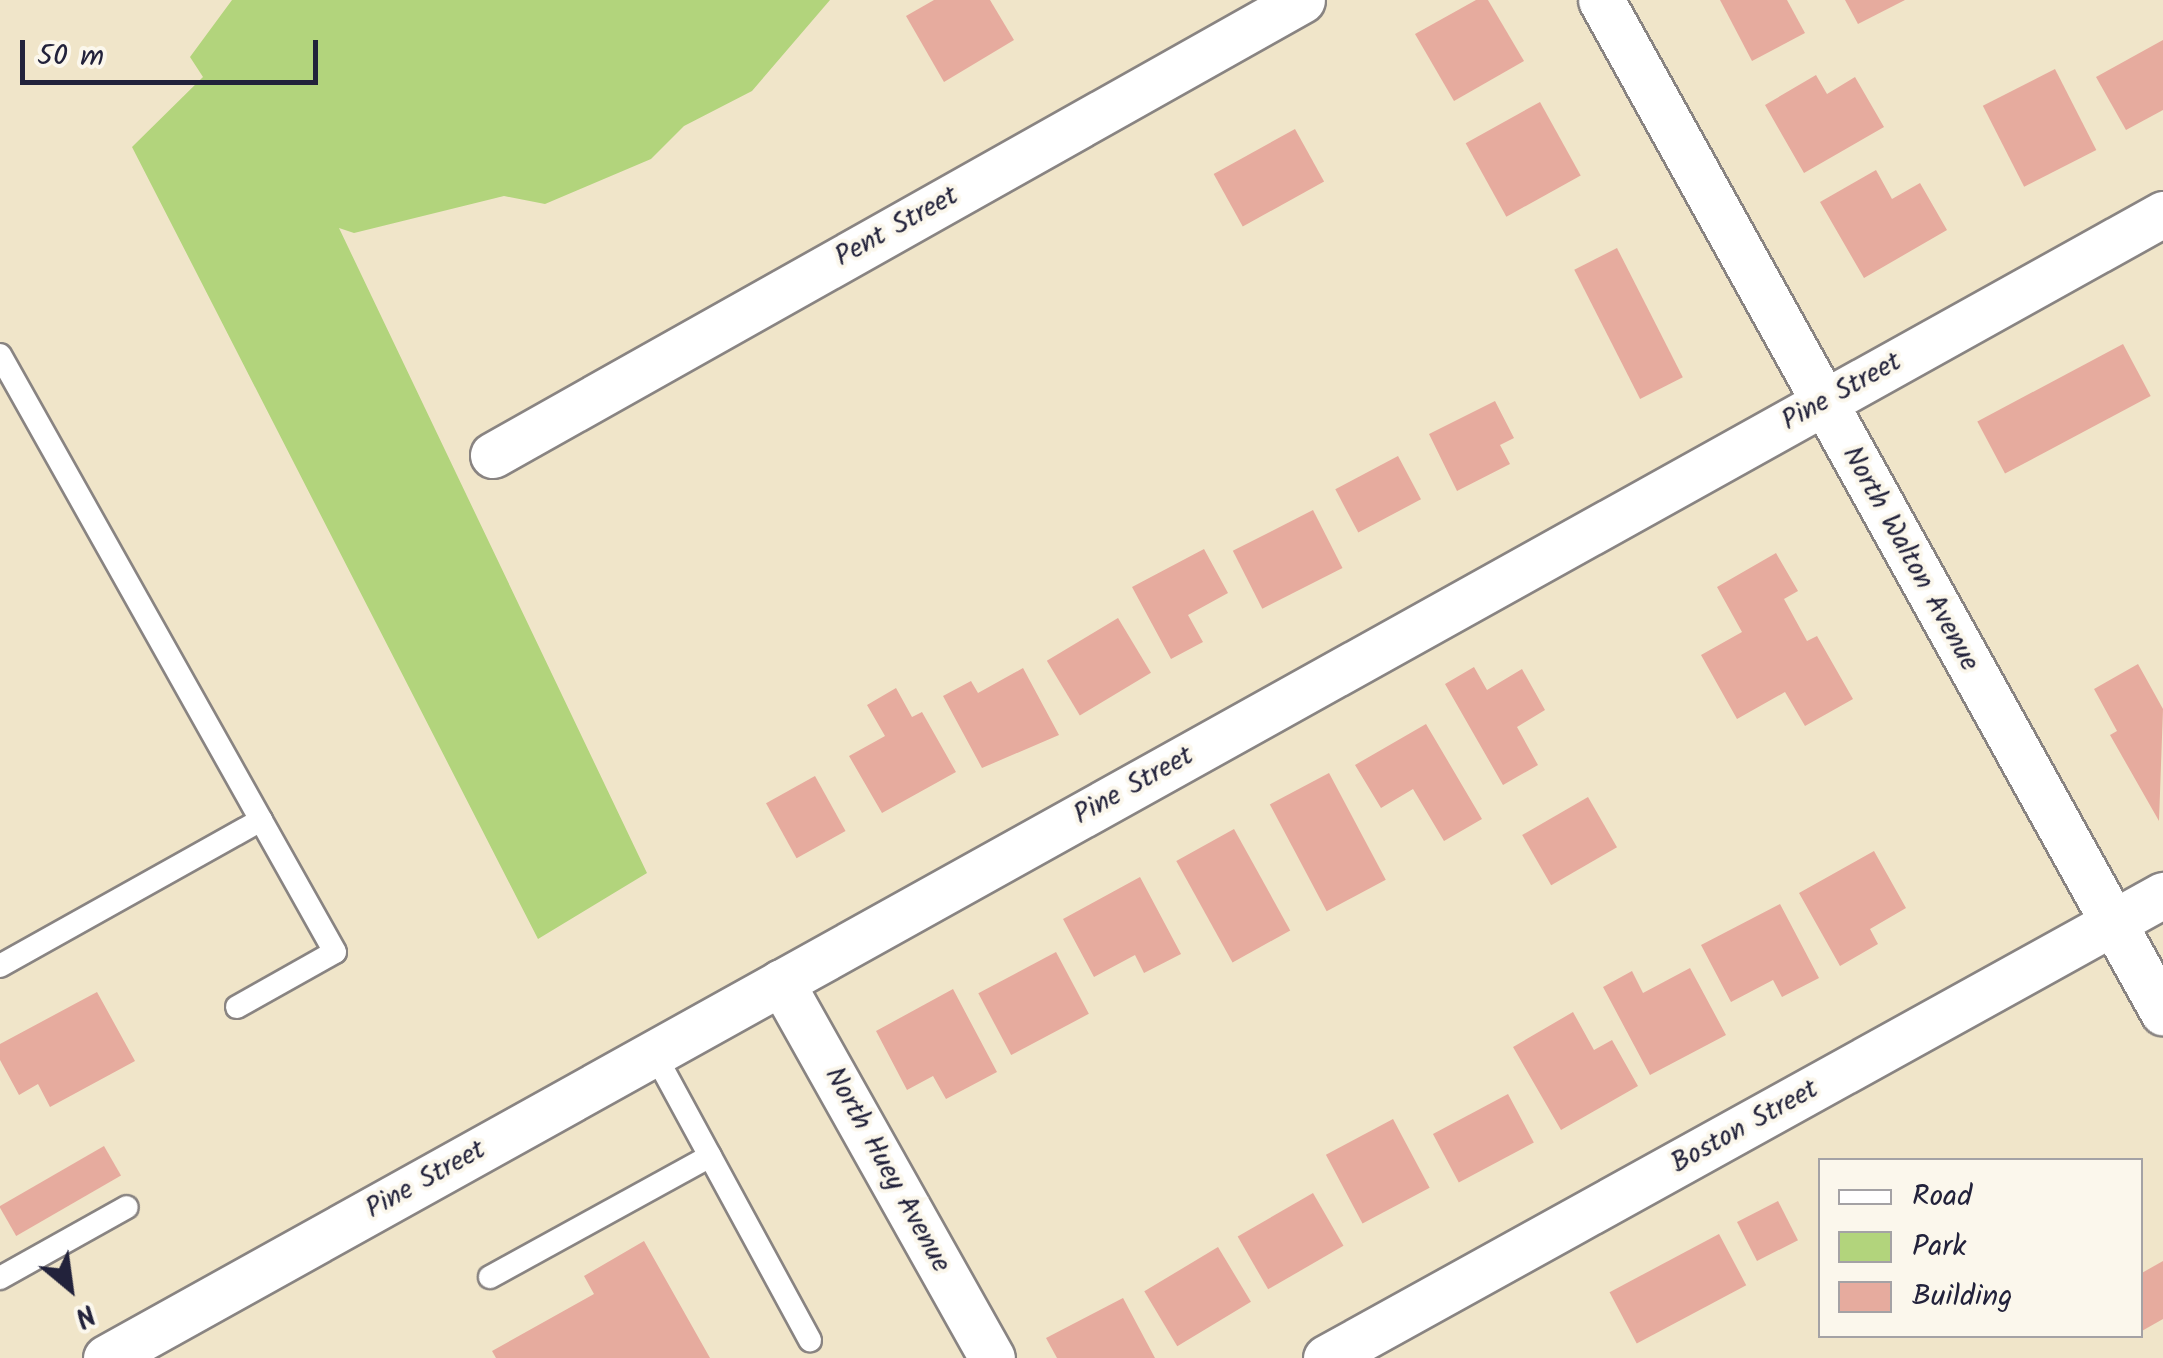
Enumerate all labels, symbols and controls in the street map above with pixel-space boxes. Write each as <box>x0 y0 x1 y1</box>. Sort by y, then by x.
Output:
scale bar <box>25 20 322 82</box>
text: 50 m <box>37 33 104 81</box>
street label: Pent Street <box>829 179 965 275</box>
street label: Pine Street <box>1776 345 1908 439</box>
street label: North Walton Avenue <box>1834 441 1986 677</box>
street label: Pine Street <box>1068 739 1200 833</box>
street label: North Huey Avenue <box>817 1061 957 1279</box>
street label: Boston Street <box>1666 1073 1824 1181</box>
street label: Pine Street <box>360 1133 492 1227</box>
legend <box>1818 1158 2143 1338</box>
text: Road <box>1912 1173 1972 1221</box>
text: Park <box>1912 1223 1966 1271</box>
north arrow <box>20 1238 120 1338</box>
text: Building <box>1912 1273 2012 1321</box>
text: N <box>66 1291 103 1339</box>

